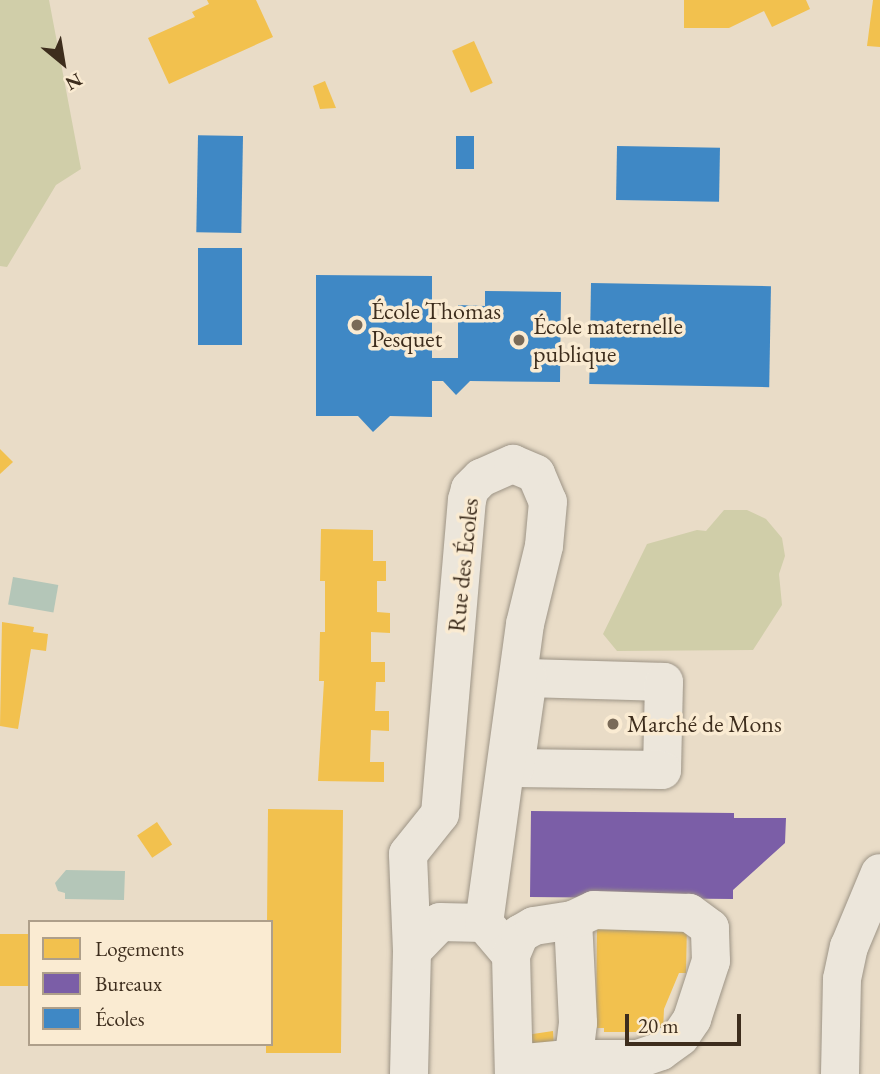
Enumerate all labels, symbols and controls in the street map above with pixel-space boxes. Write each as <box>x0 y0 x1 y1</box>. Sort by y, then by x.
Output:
north arrow <box>28 28 98 98</box>
text: N <box>61 67 87 96</box>
place label: École Thomas Pesquet <box>371 297 501 353</box>
place label: École maternelle publique <box>533 312 683 368</box>
marker: École Thomas Pesquet <box>349 317 365 333</box>
marker: École maternelle publique <box>511 332 527 348</box>
street label: Rue des Écoles <box>442 497 484 633</box>
place label: Marché de Mons <box>627 710 782 738</box>
marker: Marché de Mons <box>605 716 621 732</box>
legend <box>28 920 273 1046</box>
text: Logements <box>95 935 184 962</box>
text: Bureaux <box>95 970 162 997</box>
scale bar <box>628 1000 744 1044</box>
text: Écoles <box>95 1005 145 1032</box>
text: 20 m <box>638 1012 679 1039</box>

